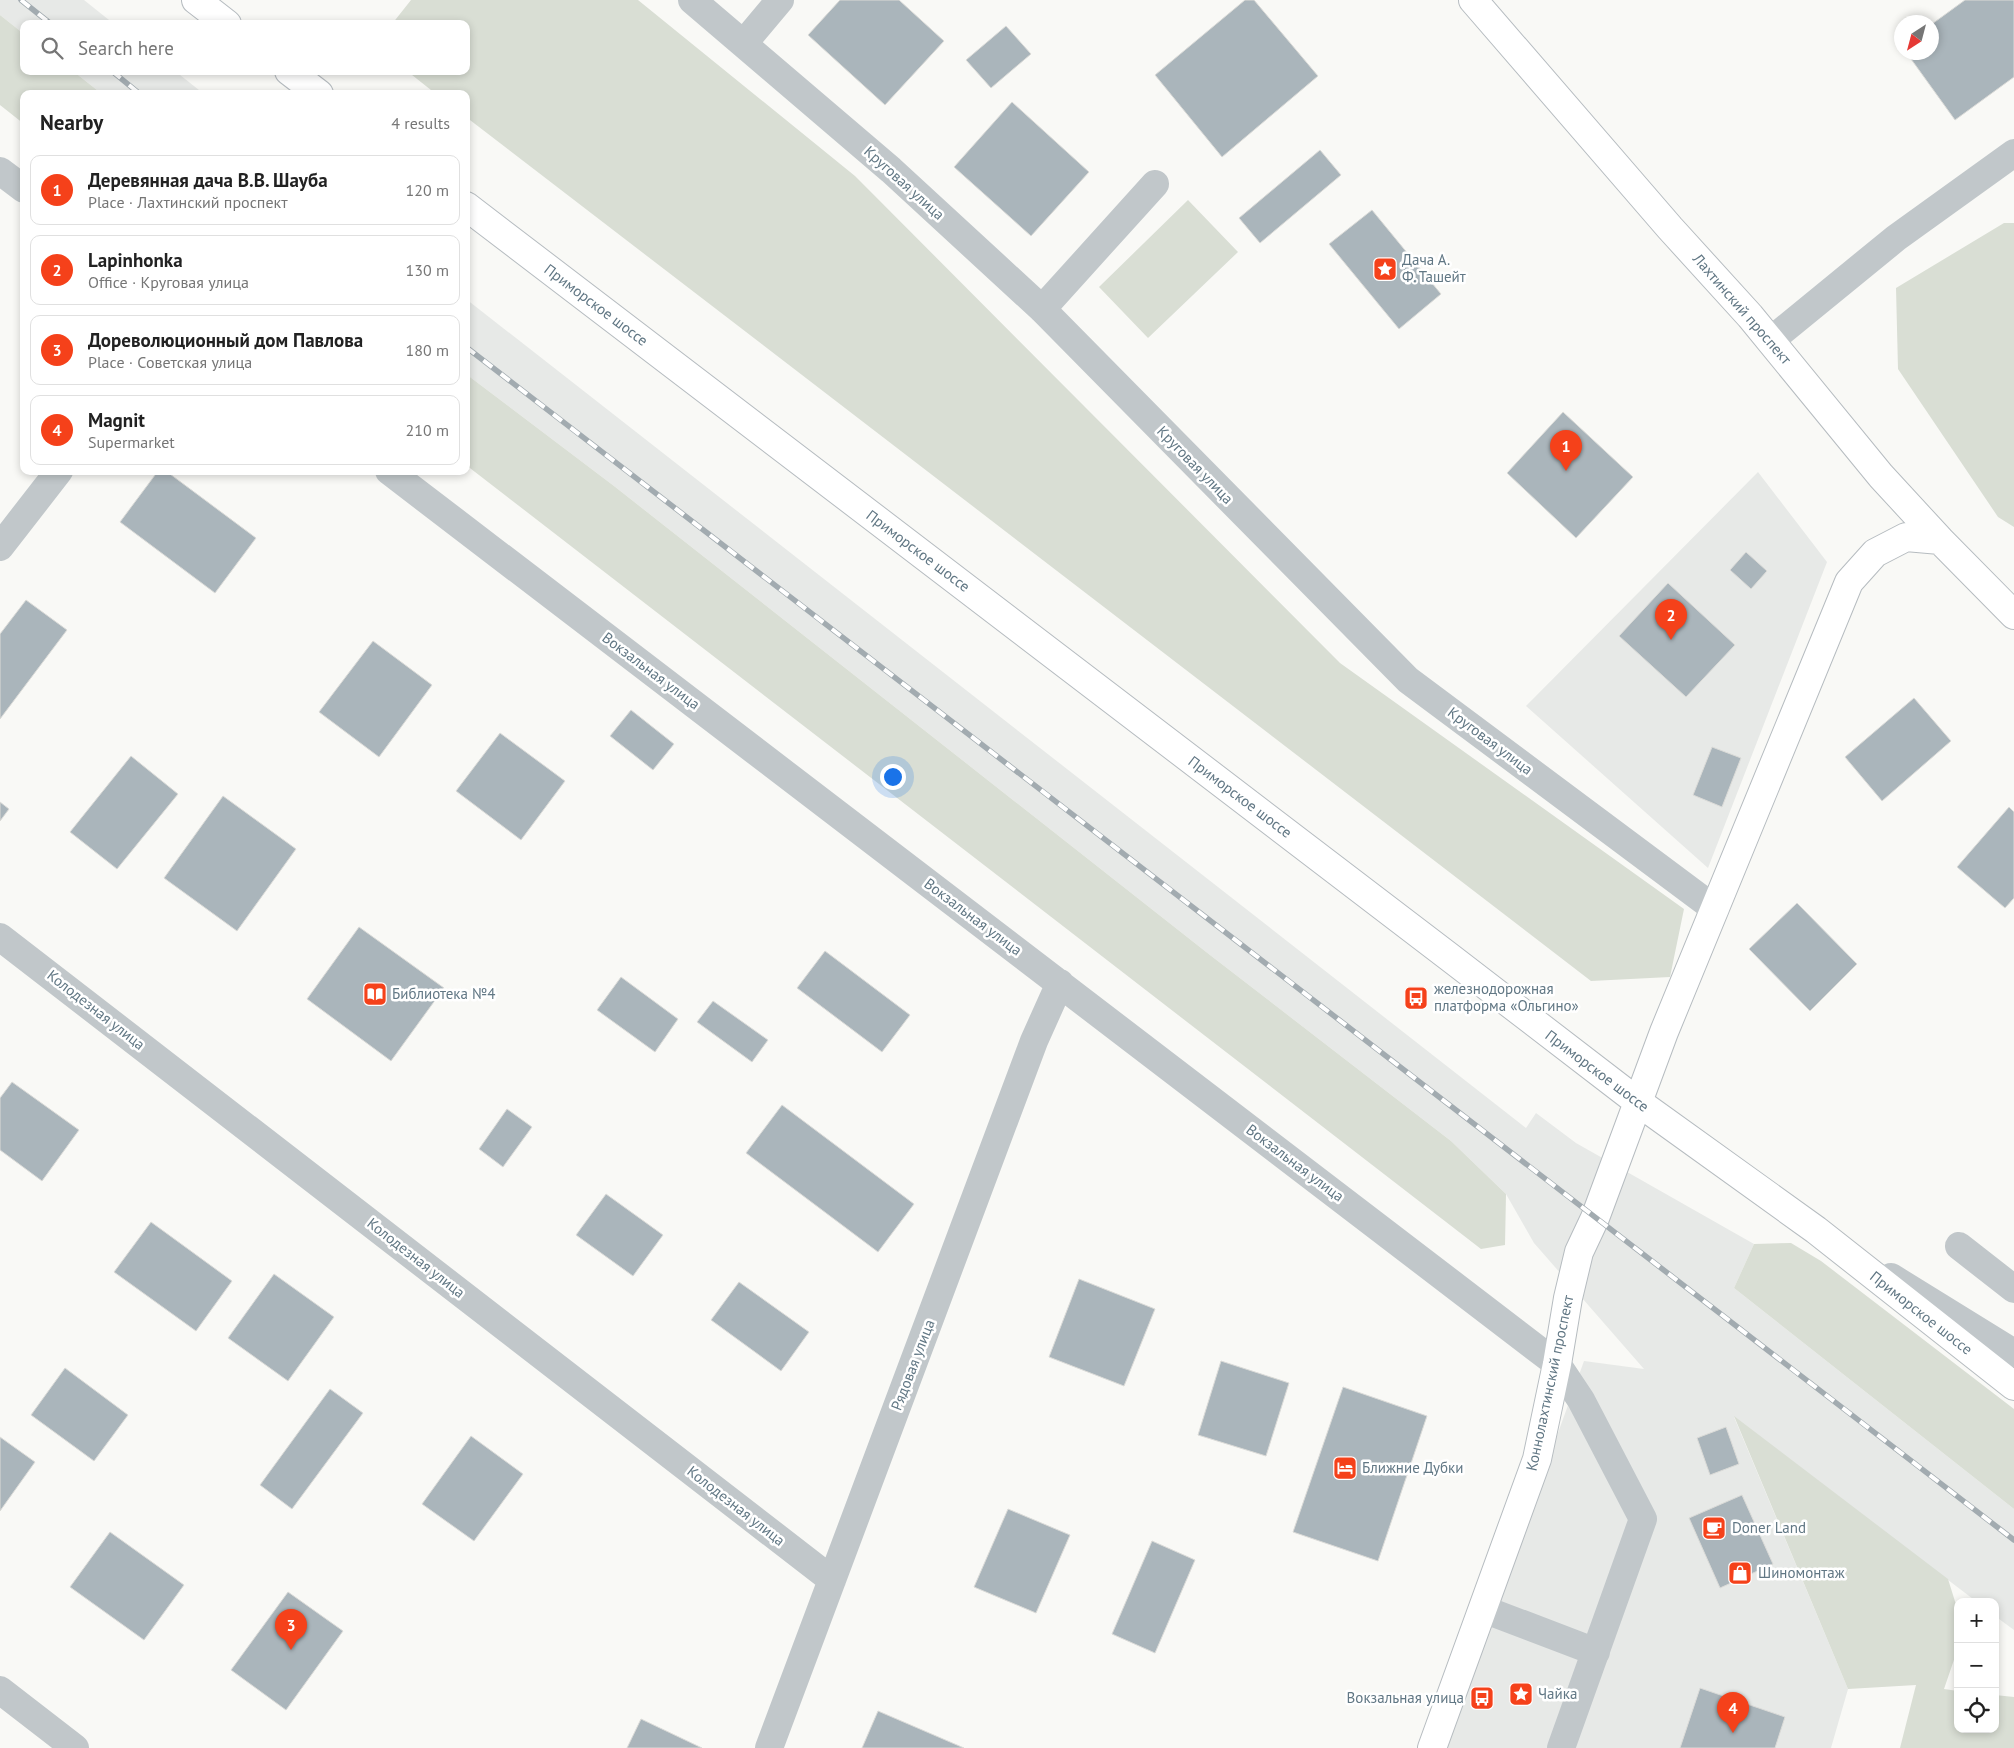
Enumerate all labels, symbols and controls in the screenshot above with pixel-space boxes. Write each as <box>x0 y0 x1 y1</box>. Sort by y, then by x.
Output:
north arrow <box>1894 15 1939 60</box>
search box <box>20 20 470 75</box>
icon: search <box>38 34 66 62</box>
text: Search here <box>78 36 174 60</box>
text: Nearby <box>40 109 103 136</box>
text: 4 results <box>391 113 450 133</box>
street label: Круговая улица <box>860 142 948 224</box>
text: Деревянная дача В.В. Шауба <box>88 168 328 192</box>
text: 1 <box>52 180 62 200</box>
text: 120 m <box>406 180 449 200</box>
text: Place · Лахтинский проспект <box>88 192 288 212</box>
text: Lapinhonka <box>88 248 183 272</box>
street label: Лахтинский проспект <box>1688 249 1796 368</box>
place label: Дача А. Ф. Ташейт <box>1402 250 1466 286</box>
place icon: Дача А. Ф. Ташейт <box>1372 256 1398 282</box>
street label: Приморское шоссе <box>541 259 652 350</box>
text: 2 <box>52 260 62 280</box>
text: 130 m <box>406 260 449 280</box>
text: Office · Круговая улица <box>88 272 249 292</box>
text: Дореволюционный дом Павлова <box>88 328 363 352</box>
text: 3 <box>52 340 62 360</box>
text: 180 m <box>406 340 449 360</box>
text: Place · Советская улица <box>88 352 252 372</box>
text: Magnit <box>88 408 145 432</box>
text: 4 <box>52 420 62 440</box>
text: 210 m <box>406 420 449 440</box>
street label: Круговая улица <box>1153 421 1238 508</box>
pin: 1 <box>1550 430 1582 471</box>
text: Supermarket <box>88 432 175 452</box>
street label: Приморское шоссе <box>863 505 974 596</box>
pin: 2 <box>1655 599 1687 640</box>
street label: Вокзальная улица <box>599 628 704 714</box>
street label: Круговая улица <box>1444 702 1537 779</box>
street label: Приморское шоссе <box>1185 751 1296 842</box>
your location <box>880 764 906 790</box>
street label: Вокзальная улица <box>921 874 1026 960</box>
street label: Колодезная улица <box>44 966 149 1054</box>
place label: железнодорожная платформа «Ольгино» <box>1434 979 1579 1015</box>
library icon: Библиотека №4 <box>362 981 388 1007</box>
place label: Библиотека №4 <box>392 984 495 1003</box>
bus stop icon: железнодорожная платформа «Ольгино» <box>1403 985 1429 1011</box>
street label: Приморское шоссе <box>1542 1025 1653 1116</box>
street label: Вокзальная улица <box>1243 1120 1348 1206</box>
street label: Колодезная улица <box>364 1214 469 1302</box>
street label: Приморское шоссе <box>1866 1267 1976 1359</box>
street label: Коннолахтинский проспект <box>1522 1293 1577 1473</box>
street label: Рядовая улица <box>887 1317 939 1413</box>
hotel icon: Ближние Дубки <box>1332 1455 1358 1481</box>
place label: Ближние Дубки <box>1362 1458 1463 1477</box>
street label: Колодезная улица <box>684 1462 789 1550</box>
cafe icon: Doner Land <box>1701 1515 1727 1541</box>
place label: Doner Land <box>1732 1518 1806 1537</box>
shop icon: Шиномонтаж <box>1727 1560 1753 1586</box>
place label: Шиномонтаж <box>1758 1563 1845 1582</box>
map controls <box>1954 1598 1999 1733</box>
button: + <box>1954 1598 1999 1643</box>
pin: 3 <box>275 1609 307 1650</box>
button: − <box>1954 1643 1999 1688</box>
place icon: Чайка <box>1508 1681 1534 1707</box>
place label: Чайка <box>1538 1684 1577 1703</box>
bus stop icon: Вокзальная улица <box>1469 1685 1495 1711</box>
place label: Вокзальная улица <box>1347 1688 1464 1707</box>
button: locate <box>1954 1688 1999 1733</box>
pin: 4 <box>1717 1692 1749 1733</box>

